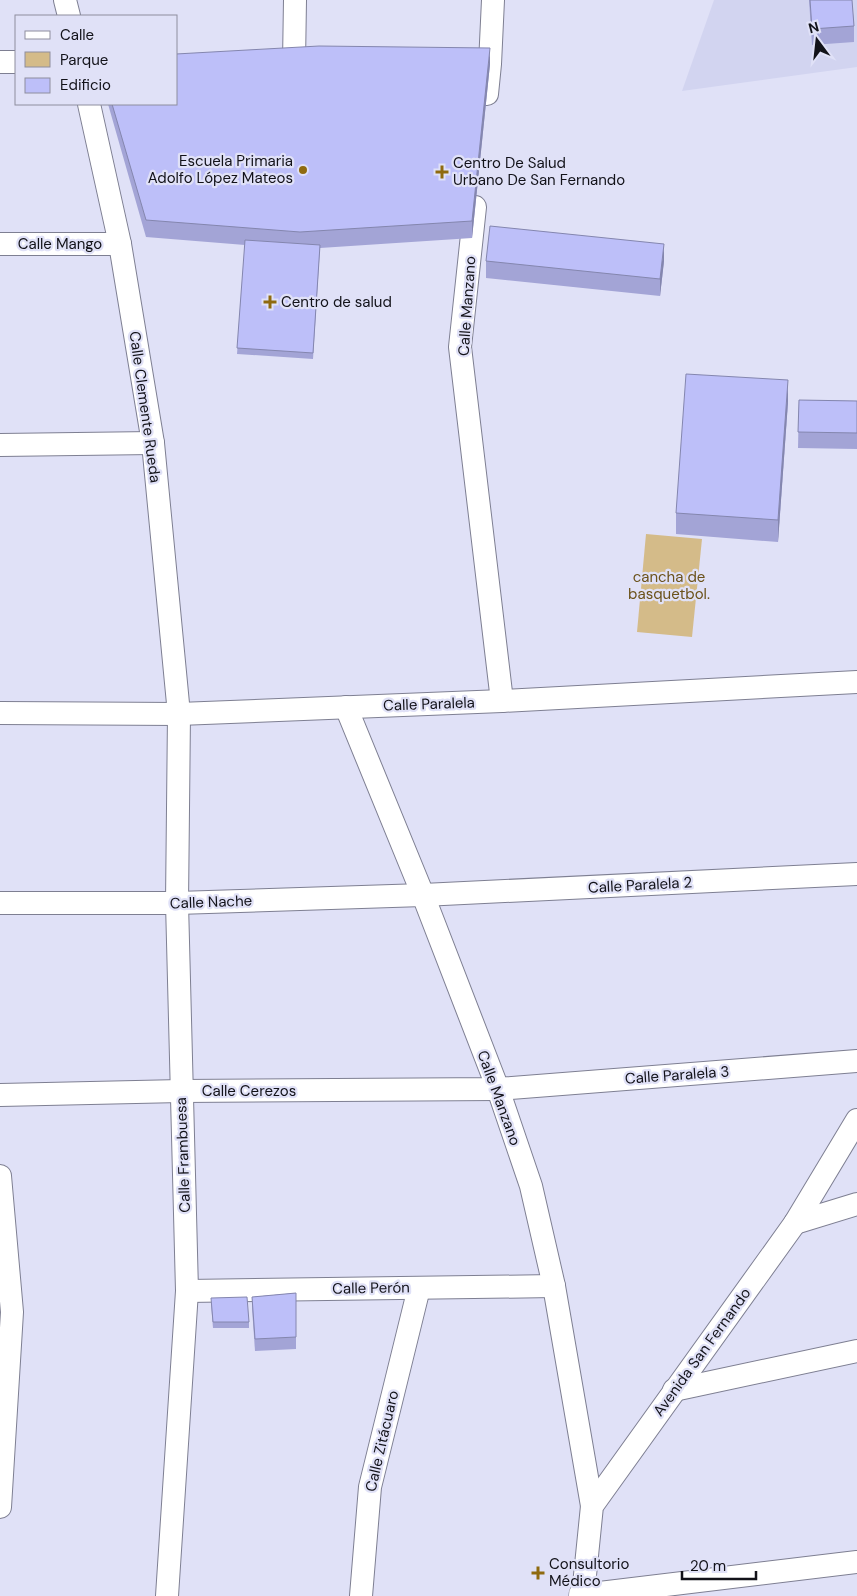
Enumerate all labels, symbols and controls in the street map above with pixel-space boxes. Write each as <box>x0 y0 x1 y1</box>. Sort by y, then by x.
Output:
legend <box>15 15 178 105</box>
north arrow <box>792 15 842 65</box>
text: N <box>806 17 821 37</box>
text: Calle <box>60 25 94 45</box>
text: Parque <box>60 50 108 70</box>
text: Edificio <box>60 75 111 95</box>
place label: Escuela Primaria Adolfo López Mateos <box>148 151 293 188</box>
place label: Centro De Salud Urbano De San Fernando <box>453 153 625 190</box>
marker: Escuela Primaria Adolfo López Mateos <box>297 164 309 176</box>
marker: Centro De Salud Urbano De San Fernando <box>435 165 449 179</box>
street label: Calle Mango <box>18 234 102 254</box>
street label: Calle Manzano <box>454 255 480 357</box>
place label: Centro de salud <box>281 292 392 312</box>
marker: Centro de salud <box>263 295 277 309</box>
street label: Calle Clemente Rueda <box>124 330 166 484</box>
park label: cancha de basquetbol. <box>628 567 710 604</box>
street label: Calle Paralela <box>383 692 475 716</box>
street label: Calle Paralela 2 <box>587 872 693 898</box>
street label: Calle Nache <box>169 891 253 913</box>
street label: Calle Manzano <box>472 1048 526 1149</box>
street label: Calle Paralela 3 <box>624 1061 730 1089</box>
street label: Calle Cerezos <box>202 1081 296 1101</box>
street label: Calle Frambuesa <box>171 1097 195 1213</box>
street label: Calle Perón <box>332 1277 410 1299</box>
street label: Avenida San Fernando <box>649 1284 755 1420</box>
street label: Calle Zitácuaro <box>361 1388 403 1494</box>
scale bar <box>682 1548 756 1580</box>
place label: Consultorio Médico <box>549 1554 629 1591</box>
text: 20 m <box>690 1556 726 1576</box>
marker: Consultorio Médico <box>531 1566 545 1580</box>

